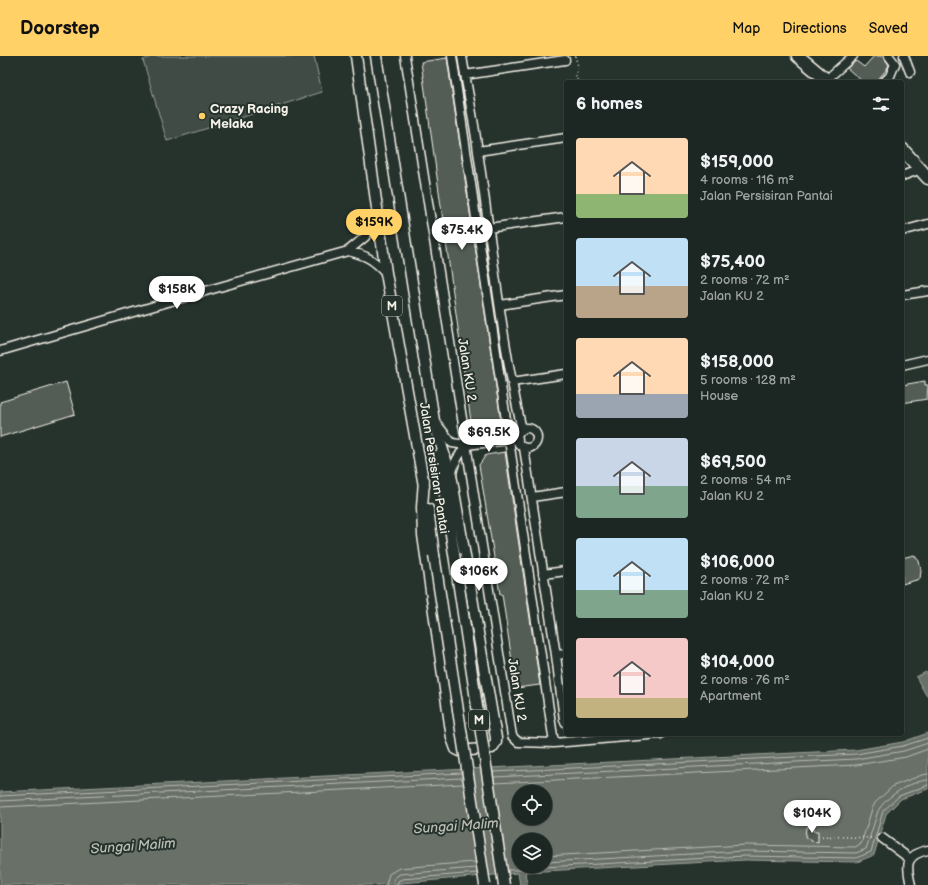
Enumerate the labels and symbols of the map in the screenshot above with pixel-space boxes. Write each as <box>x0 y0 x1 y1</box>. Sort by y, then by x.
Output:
place label: Crazy Racing Melaka <box>210 101 288 132</box>
marker: Crazy Racing Melaka <box>197 111 207 121</box>
pin: $159K <box>346 209 402 243</box>
pin: $75.4K <box>429 217 495 251</box>
pin: $158K <box>149 276 205 310</box>
road number: M <box>382 296 402 316</box>
street label: Jalan KU 2 <box>454 337 480 403</box>
street label: Jalan Persisiran Pantai <box>416 401 452 535</box>
pin: $69.5K <box>456 419 522 453</box>
pin: $106K <box>451 558 507 592</box>
street label: Jalan KU 2 <box>504 657 530 723</box>
road number: M <box>469 710 489 730</box>
pin: $104K <box>784 800 840 834</box>
water label: Sungai Malim <box>413 815 500 837</box>
water label: Sungai Malim <box>90 835 177 857</box>

